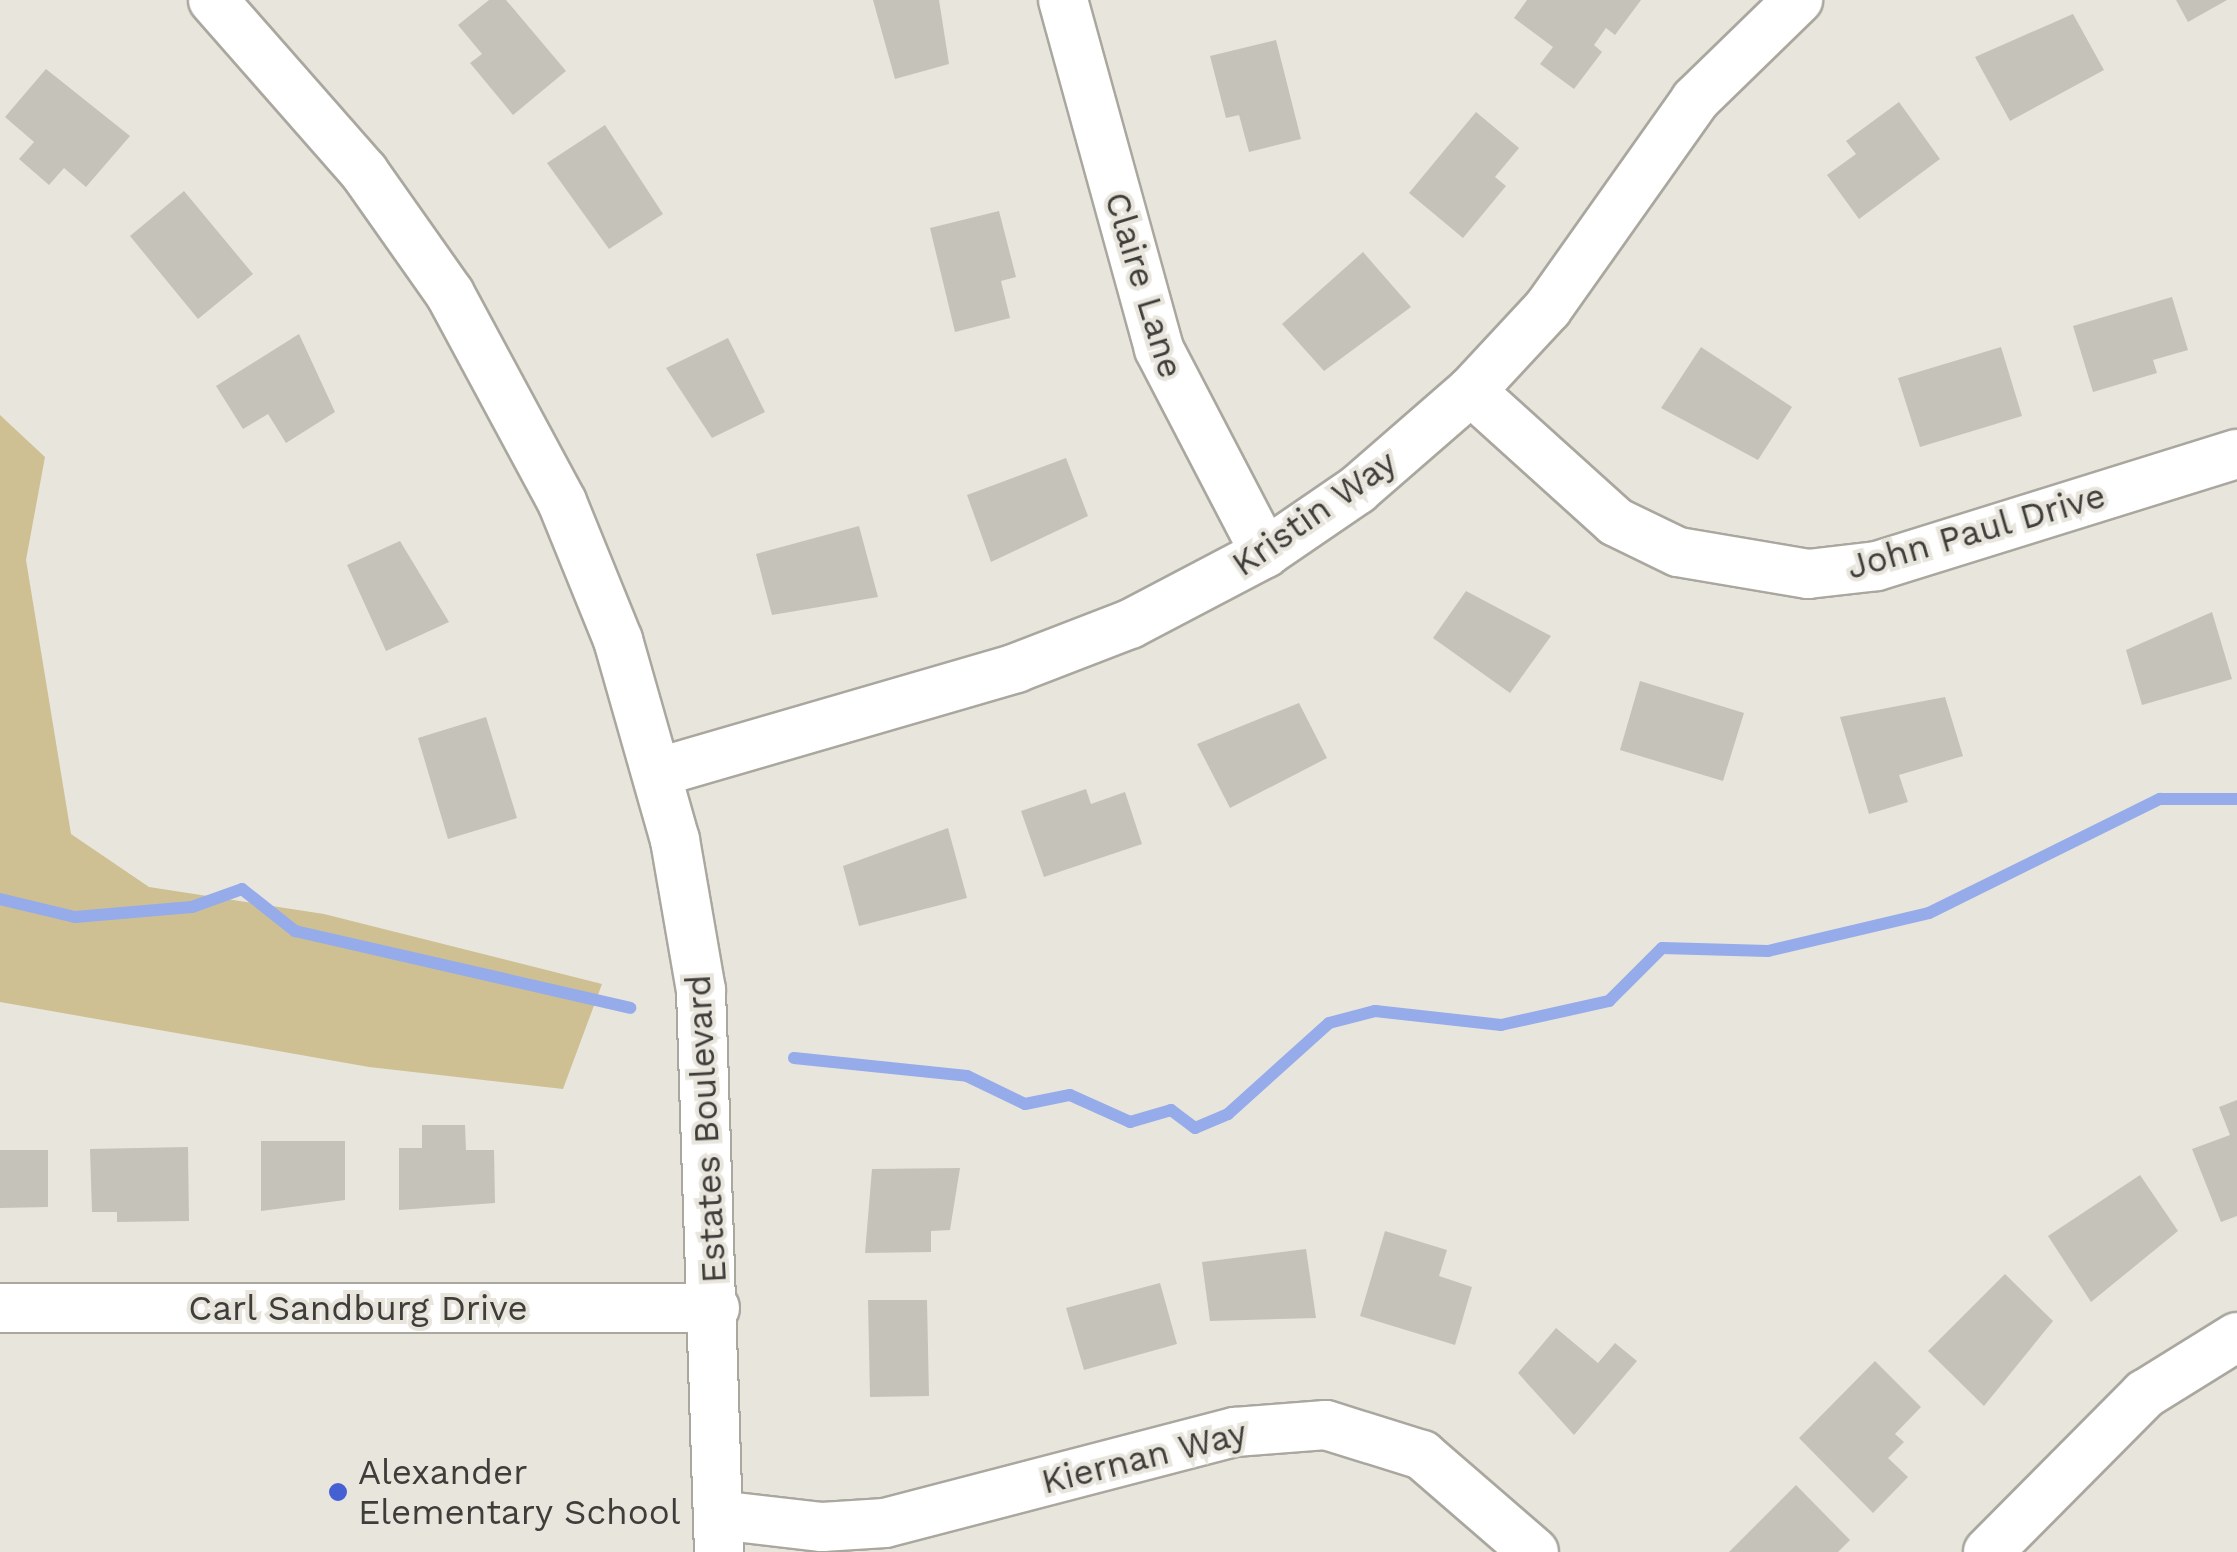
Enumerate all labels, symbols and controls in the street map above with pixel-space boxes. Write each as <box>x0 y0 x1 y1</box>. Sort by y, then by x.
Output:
street label: Claire Lane <box>1096 187 1192 383</box>
street label: Kristin Way <box>1223 441 1405 585</box>
street label: John Paul Drive <box>1841 474 2111 588</box>
street label: Estates Boulevard <box>677 974 735 1284</box>
street label: Carl Sandburg Drive <box>188 1287 528 1329</box>
street label: Kiernan Way <box>1037 1411 1251 1503</box>
place label: Alexander Elementary School <box>358 1451 681 1533</box>
marker: Alexander Elementary School <box>327 1481 349 1503</box>

